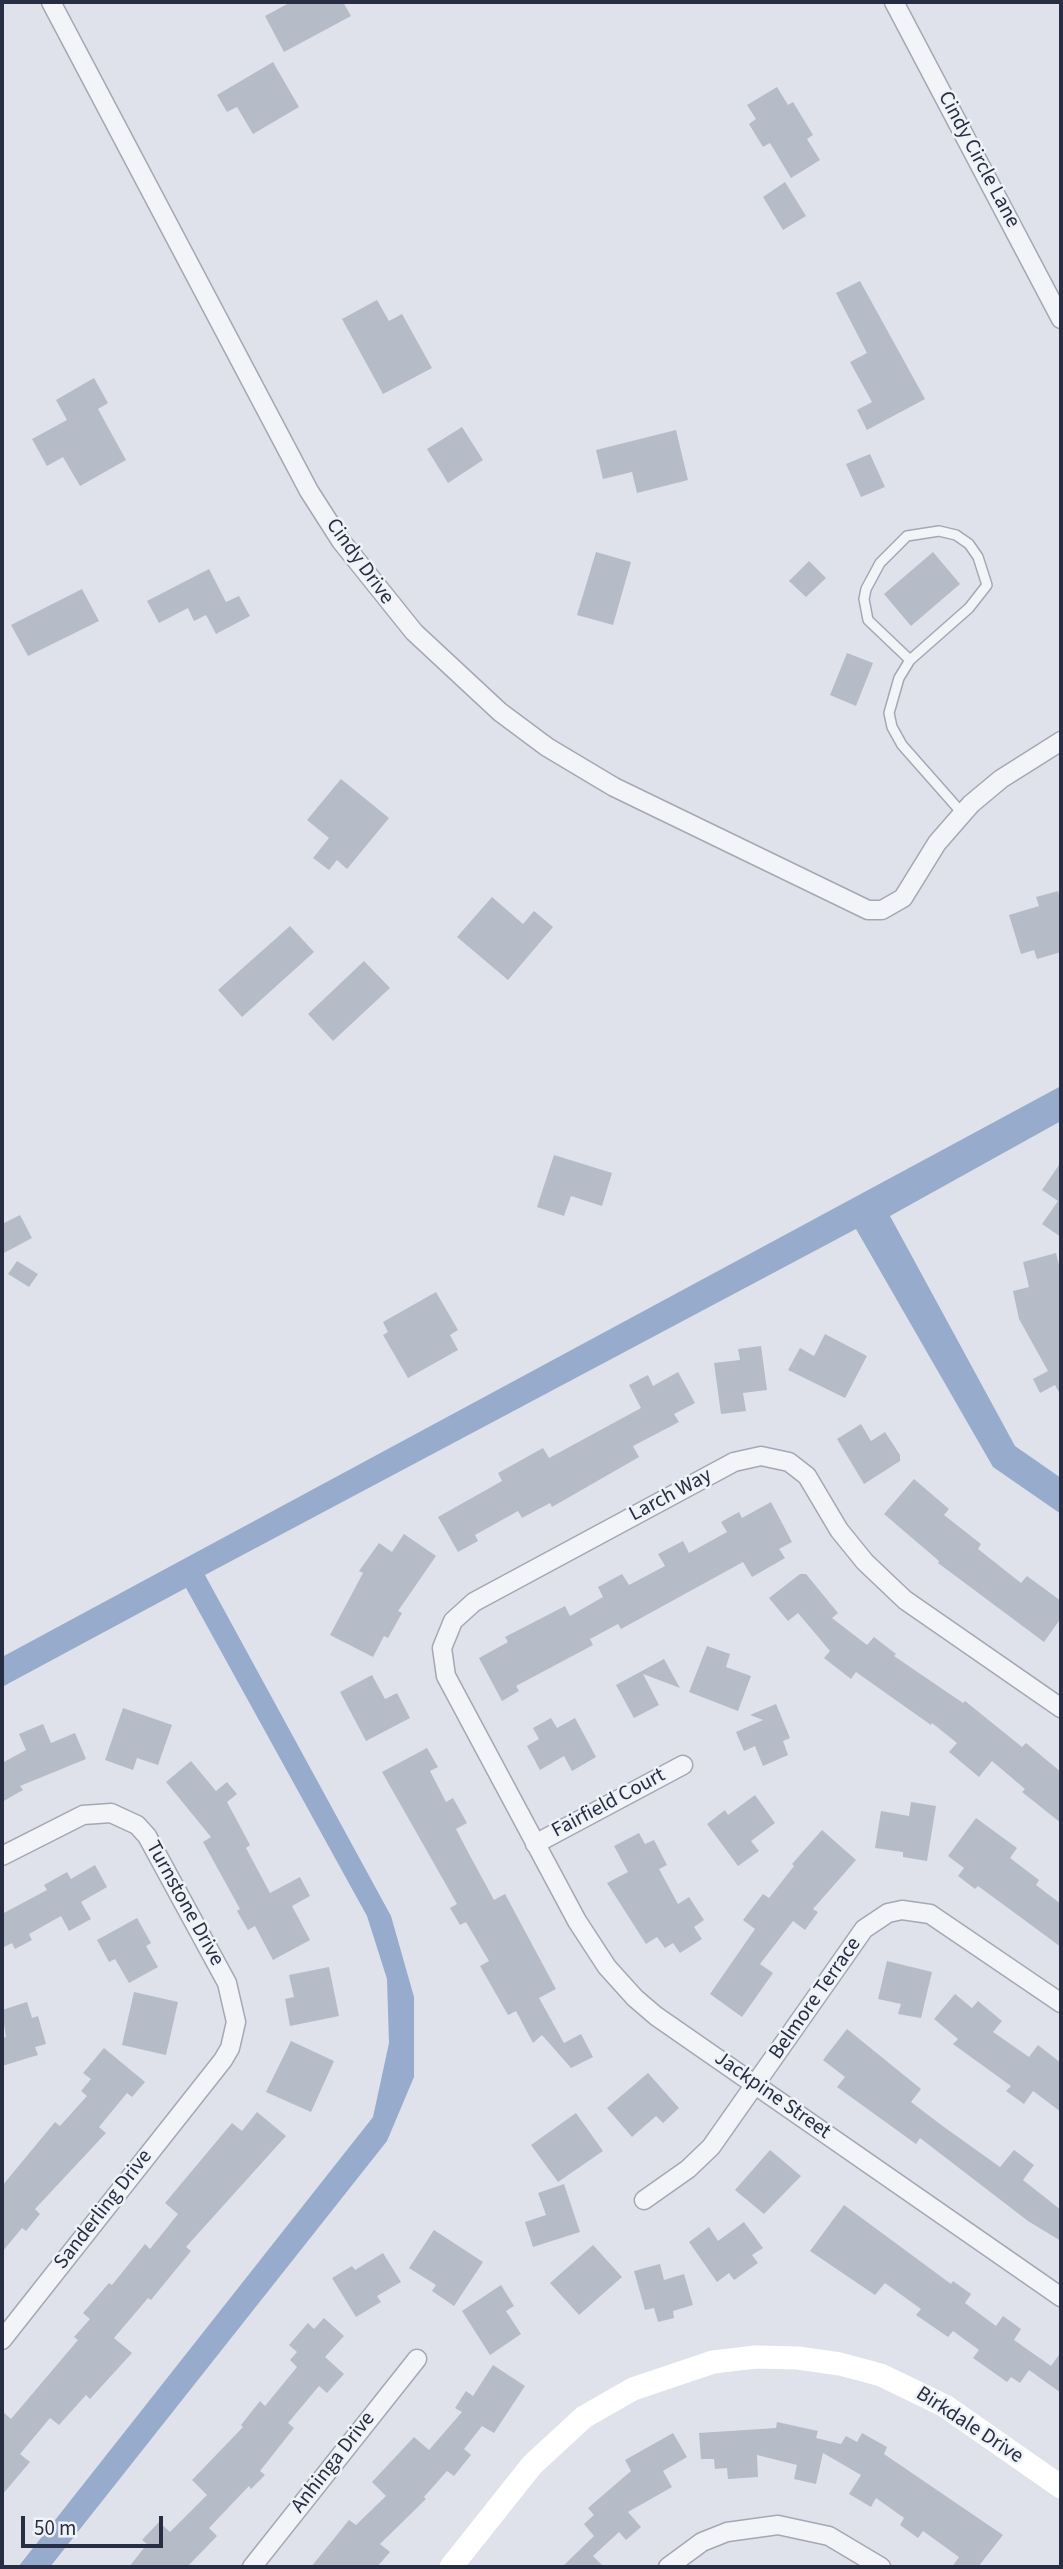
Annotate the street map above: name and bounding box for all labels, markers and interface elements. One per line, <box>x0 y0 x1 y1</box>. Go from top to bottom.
street label: Cindy Circle Lane <box>931 88 1025 232</box>
street label: Cindy Drive <box>319 514 399 610</box>
street label: Larch Way <box>626 1464 716 1528</box>
street label: Fairfield Court <box>548 1764 670 1844</box>
street label: Turnstone Drive <box>139 1837 229 1971</box>
street label: Belmore Terrace <box>765 1933 867 2065</box>
street label: Jackpine Street <box>709 2047 835 2145</box>
street label: Sanderling Drive <box>49 2145 159 2275</box>
street label: Birkdale Drive <box>911 2382 1027 2470</box>
street label: Anhinga Drive <box>287 2407 381 2519</box>
scale bar <box>24 2502 166 2546</box>
text: 50 m <box>34 2513 76 2543</box>

